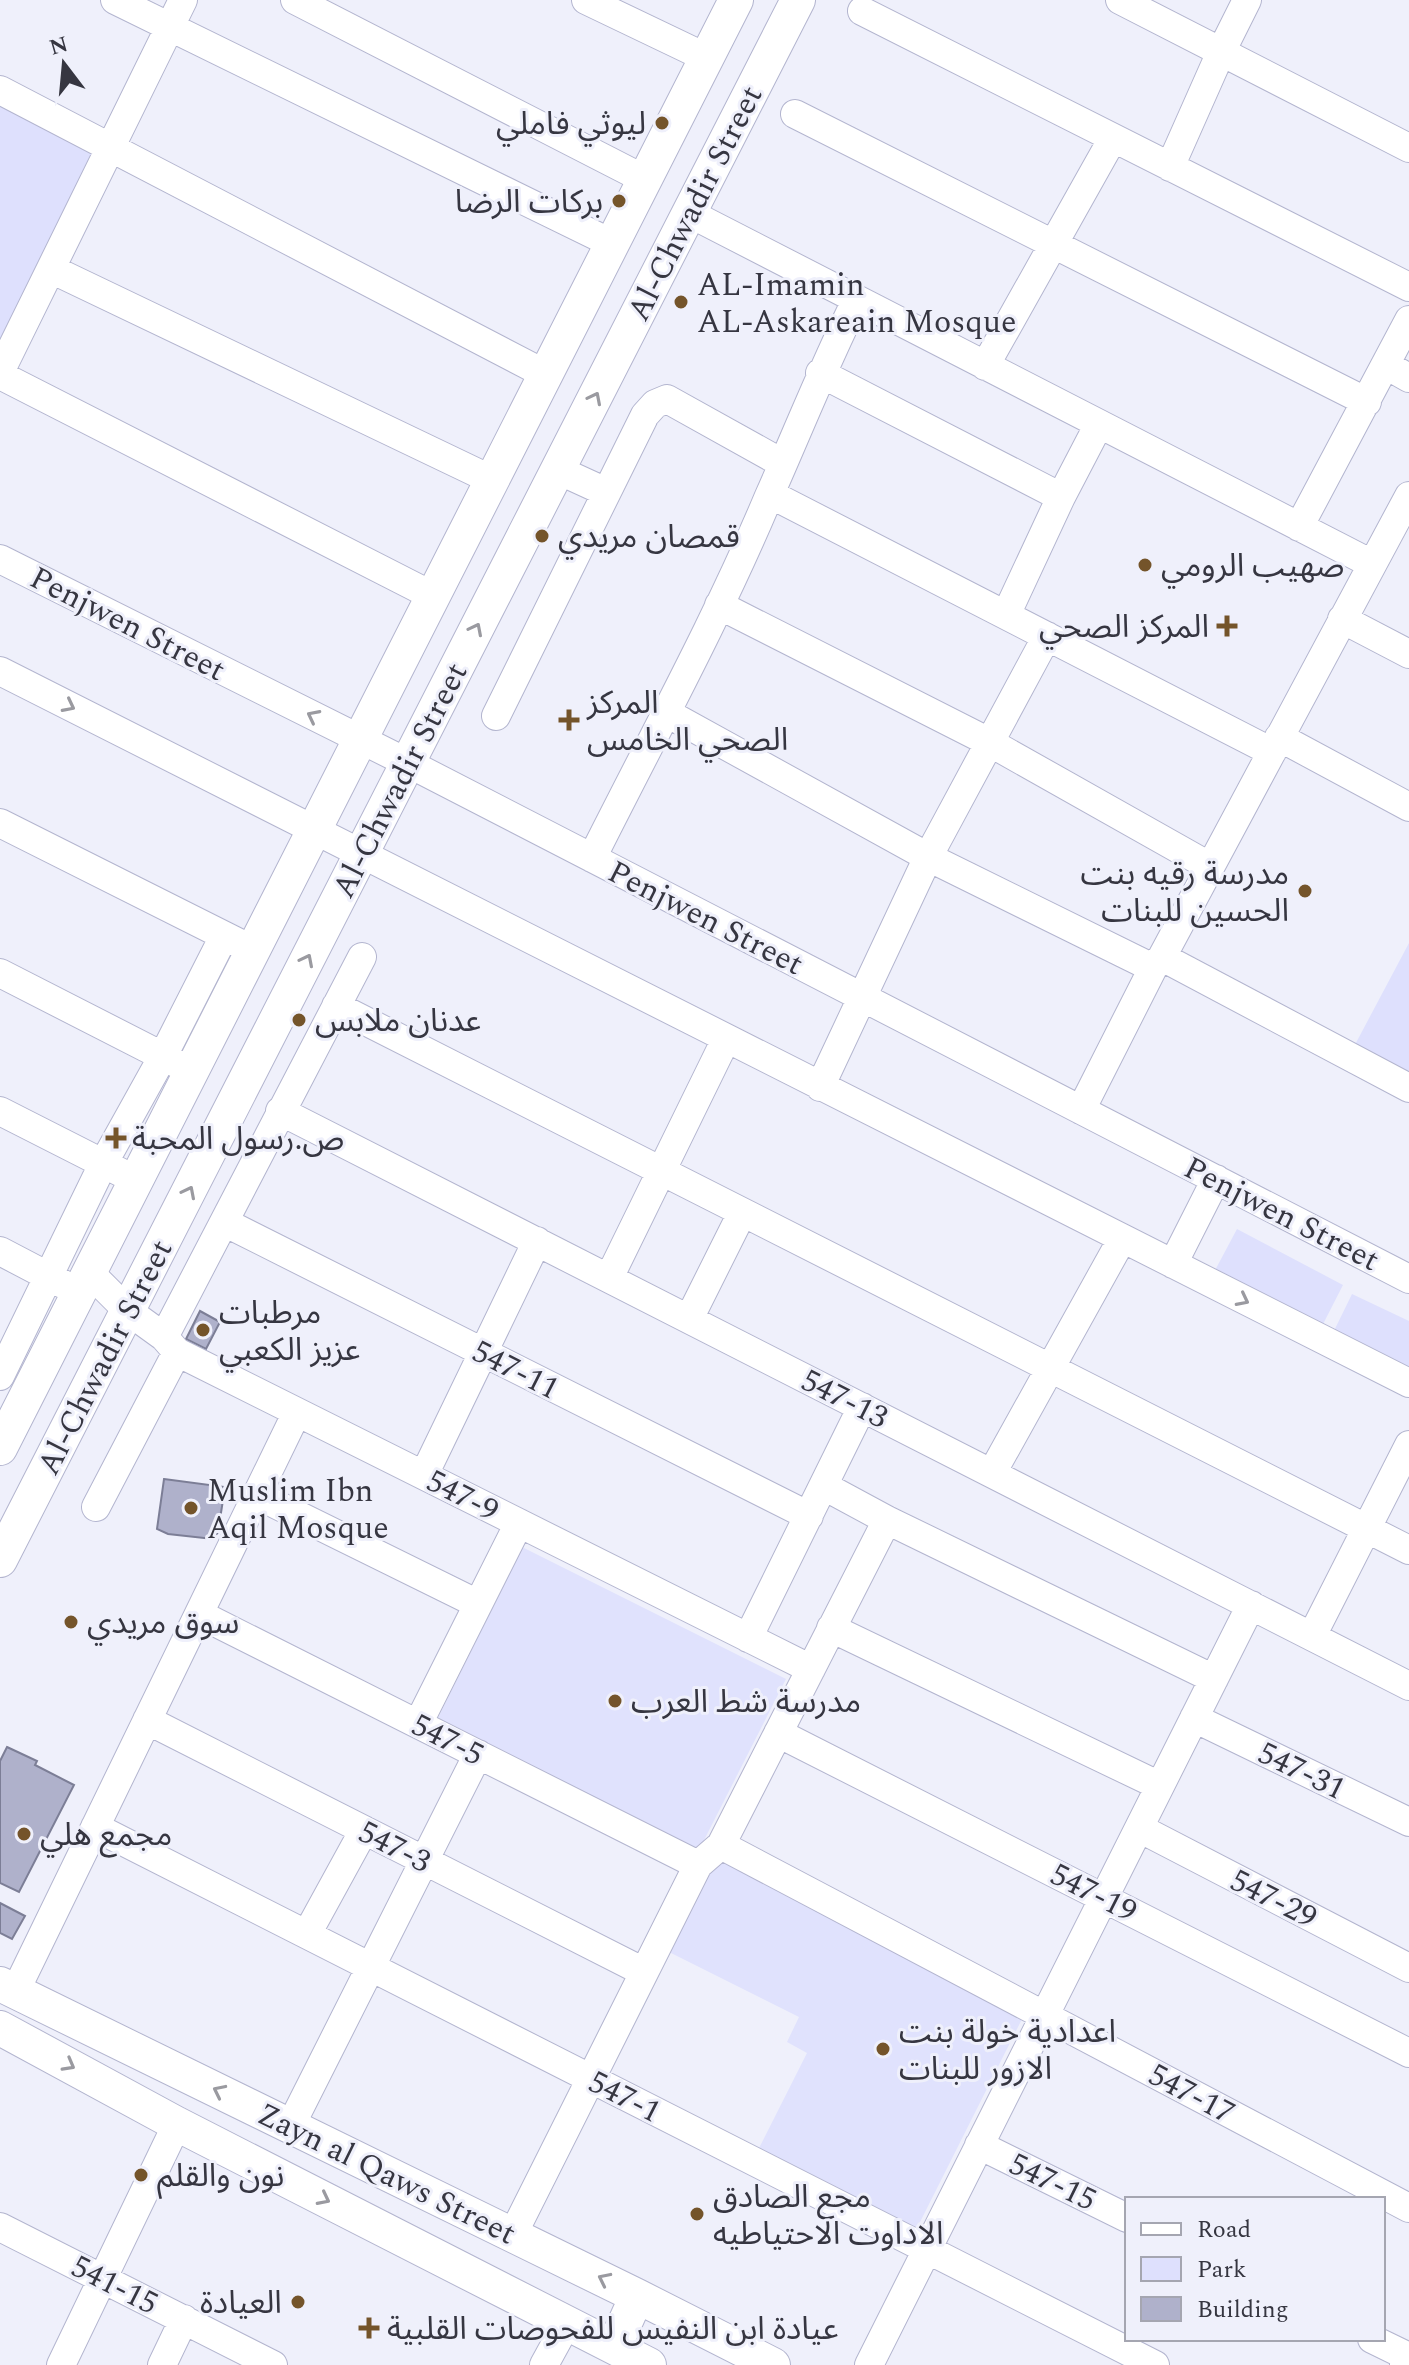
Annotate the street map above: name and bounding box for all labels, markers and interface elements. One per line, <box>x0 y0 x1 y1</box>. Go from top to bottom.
north arrow <box>24 24 104 104</box>
text: N <box>46 28 72 65</box>
street label: Al-Chwadir Street <box>615 77 776 330</box>
place label: ليوثي فاملي <box>496 100 646 149</box>
marker: ليوثي فاملي <box>653 114 671 132</box>
place label: بركات الرضا <box>455 178 603 227</box>
marker: بركات الرضا <box>610 192 628 210</box>
place label: AL-Imamin AL-Askareain Mosque <box>697 261 1017 347</box>
marker: AL-Imamin AL-Askareain Mosque <box>672 293 690 311</box>
one-way arrow <box>585 391 600 406</box>
place label: قمصان مريدي <box>558 513 740 562</box>
marker: قمصان مريدي <box>533 527 551 545</box>
place label: صهيب الرومي <box>1161 542 1344 591</box>
street label: Penjwen Street <box>21 554 234 695</box>
marker: صهيب الرومي <box>1136 556 1154 574</box>
place label: المركز الصحي <box>1039 603 1209 652</box>
marker: المركز الصحي <box>1216 615 1238 637</box>
one-way arrow <box>467 623 482 638</box>
street label: Al-Chwadir Street <box>320 654 481 907</box>
place label: المركز الصحي الخامس <box>586 679 788 765</box>
one-way arrow <box>61 697 76 712</box>
marker: المركز الصحي الخامس <box>558 709 580 731</box>
one-way arrow <box>307 710 322 725</box>
street label: Penjwen Street <box>599 848 812 989</box>
place label: مدرسة رقيه بنت الحسين للبنات <box>1081 850 1289 936</box>
marker: مدرسة رقيه بنت الحسين للبنات <box>1296 882 1314 900</box>
one-way arrow <box>297 954 313 969</box>
place label: عدنان ملابس <box>315 997 481 1046</box>
marker: عدنان ملابس <box>290 1011 308 1029</box>
place label: ص.رسول المحبة <box>132 1115 344 1164</box>
marker: ص.رسول المحبة <box>107 1129 125 1147</box>
street label: Penjwen Street <box>1175 1144 1388 1285</box>
one-way arrow <box>179 1185 194 1200</box>
street label: Al-Chwadir Street <box>25 1231 186 1484</box>
place label: مرطبات عزيز الكعبي <box>219 1289 360 1375</box>
one-way arrow <box>1234 1290 1249 1305</box>
marker: مرطبات عزيز الكعبي <box>194 1321 212 1339</box>
street label: 547-11 <box>463 1328 567 1413</box>
street label: 547-13 <box>792 1357 896 1442</box>
street label: 547-9 <box>417 1457 507 1535</box>
place label: Muslim Ibn Aqil Mosque <box>207 1467 389 1553</box>
marker: Muslim Ibn Aqil Mosque <box>182 1499 200 1517</box>
place label: سوق مريدي <box>87 1599 239 1648</box>
marker: سوق مريدي <box>62 1613 80 1631</box>
place label: مدرسة شط العرب <box>631 1678 861 1727</box>
marker: مدرسة شط العرب <box>606 1692 624 1710</box>
street label: 547-5 <box>402 1701 492 1779</box>
street label: 547-31 <box>1249 1729 1353 1814</box>
street label: 547-3 <box>349 1808 439 1886</box>
place label: مجمع هلي <box>40 1811 172 1860</box>
marker: مجمع هلي <box>15 1825 33 1843</box>
street label: 547-19 <box>1041 1851 1145 1936</box>
street label: 547-29 <box>1221 1857 1325 1942</box>
place label: اعدادية خولة بنت الازور للبنات <box>899 2008 1116 2094</box>
marker: اعدادية خولة بنت الازور للبنات <box>874 2040 892 2058</box>
street label: 547-17 <box>1139 2051 1243 2138</box>
one-way arrow <box>60 2055 74 2071</box>
street label: 547-1 <box>579 2058 669 2136</box>
one-way arrow <box>213 2085 227 2101</box>
street label: Zayn al Qaws Street <box>249 2090 524 2258</box>
street label: 547-15 <box>1000 2140 1104 2225</box>
place label: نون والقلم <box>157 2152 284 2201</box>
marker: نون والقلم <box>132 2166 150 2184</box>
place label: مجع الصادق الاداوت الاحتياطيه <box>713 2173 944 2259</box>
one-way arrow <box>315 2189 330 2204</box>
legend <box>1125 2197 1385 2341</box>
marker: مجع الصادق الاداوت الاحتياطيه <box>688 2205 706 2223</box>
text: Road <box>1197 2212 1251 2248</box>
street label: 541-15 <box>62 2243 166 2328</box>
text: Park <box>1197 2252 1247 2288</box>
one-way arrow <box>597 2273 612 2289</box>
place label: العيادة <box>200 2279 282 2328</box>
text: Building <box>1197 2292 1289 2328</box>
marker: العيادة <box>289 2293 307 2311</box>
place label: عيادة ابن النفيس للفحوصات القلبية <box>387 2305 839 2354</box>
marker: عيادة ابن النفيس للفحوصات القلبية <box>358 2317 380 2339</box>

